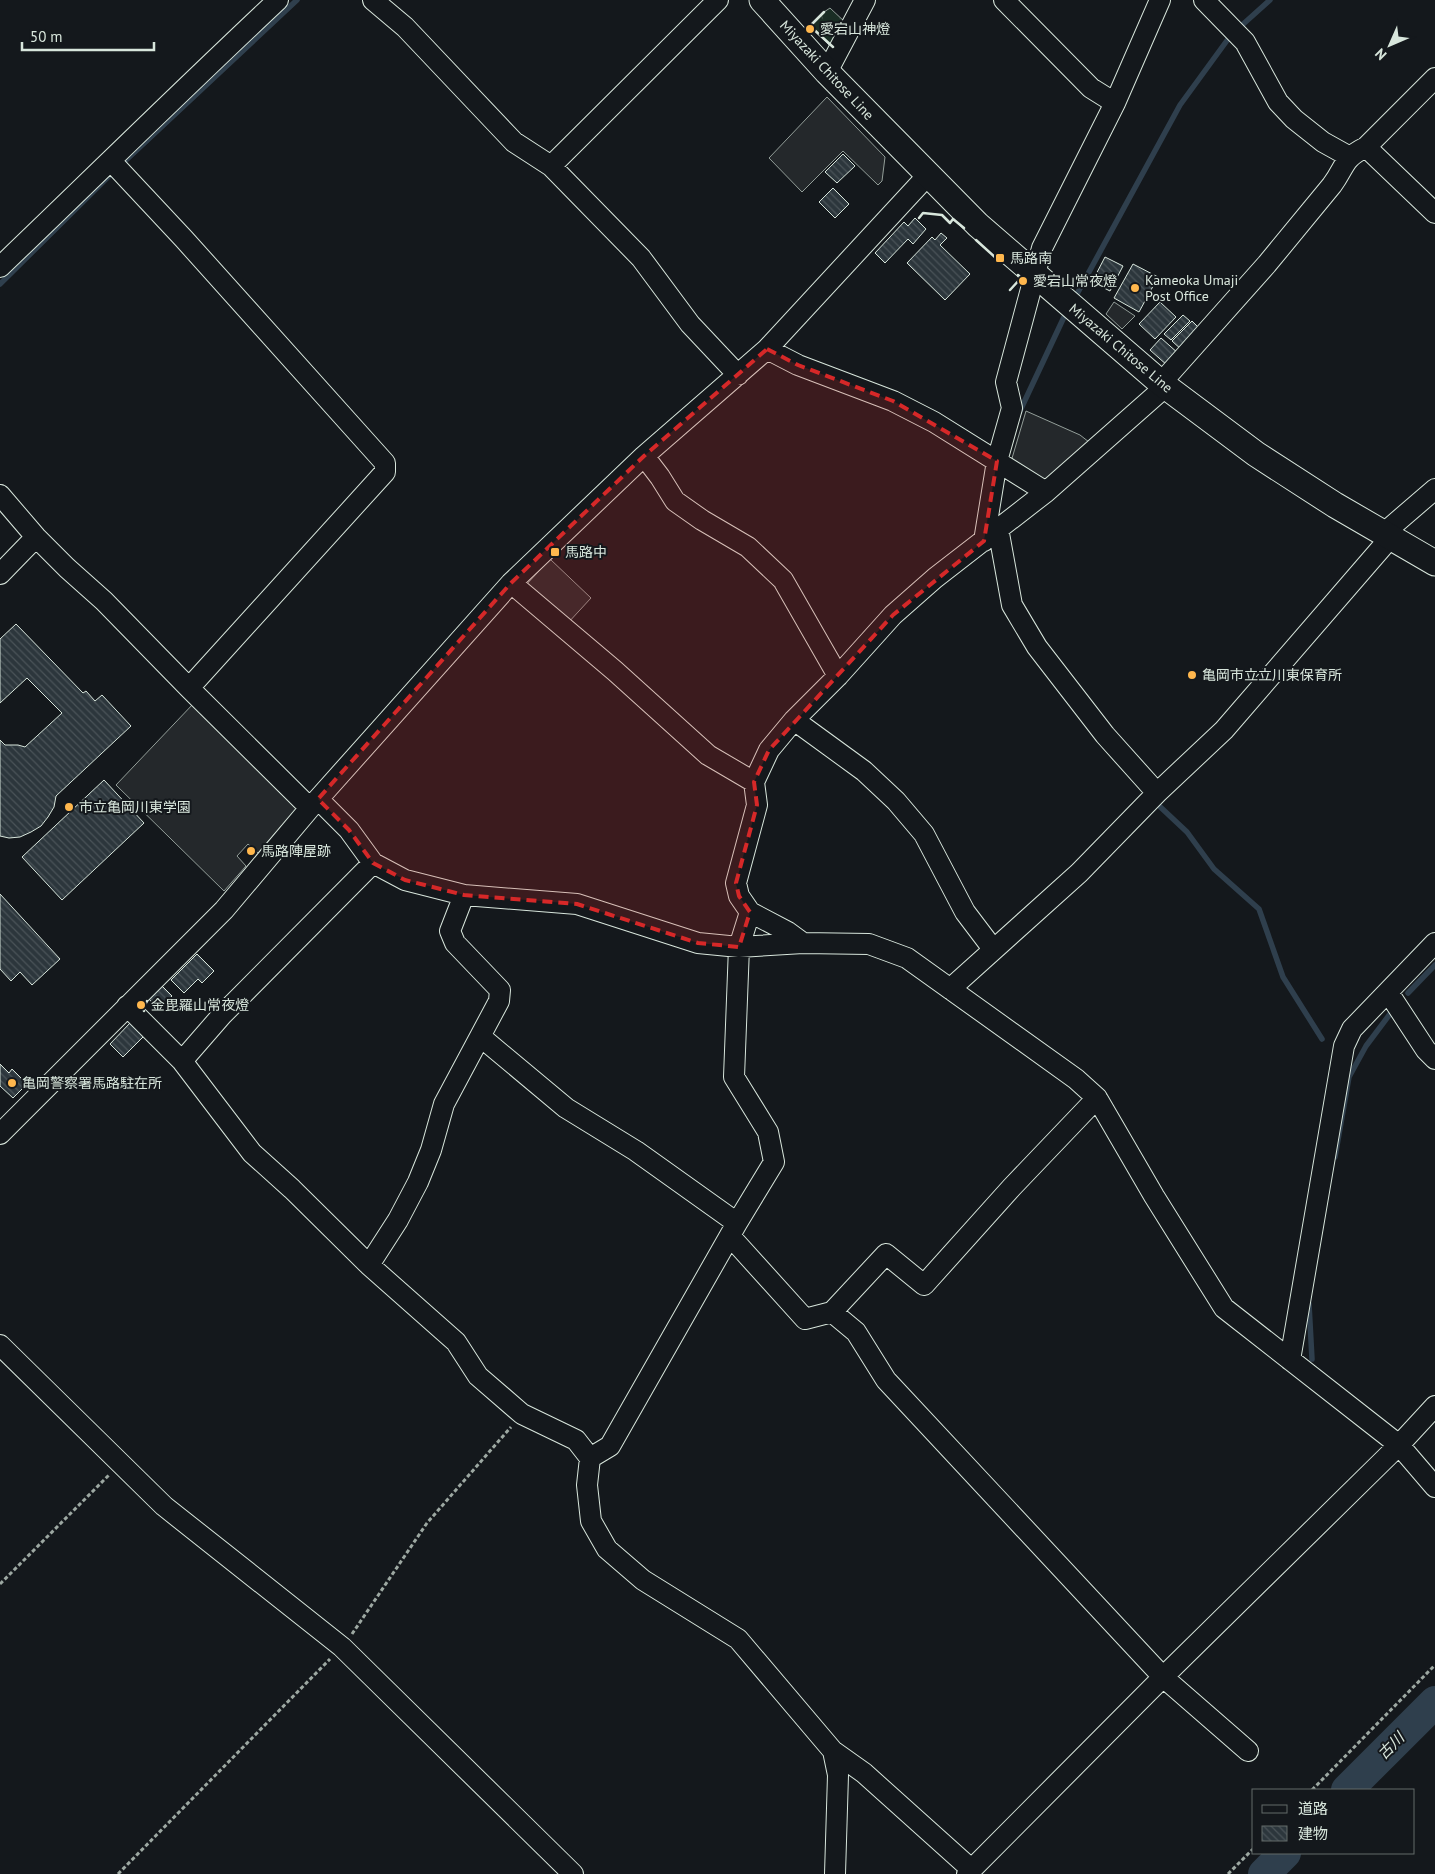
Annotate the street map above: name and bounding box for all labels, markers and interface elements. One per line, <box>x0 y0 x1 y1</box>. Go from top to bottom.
street label: Miyazaki Chitose Line <box>776 16 878 124</box>
scale bar <box>22 20 155 52</box>
place label: 愛宕山神燈 <box>820 20 890 38</box>
north arrow <box>1365 20 1415 70</box>
marker: 愛宕山神燈 <box>804 23 816 35</box>
text: 50 m <box>30 27 63 46</box>
text: N <box>1371 45 1390 64</box>
place label: 馬路南 <box>1010 249 1052 267</box>
marker: 馬路南 <box>994 252 1006 264</box>
place label: Kameoka Umaji Post Office <box>1145 271 1238 305</box>
place label: 愛宕山常夜燈 <box>1033 272 1117 290</box>
marker: 愛宕山常夜燈 <box>1017 275 1029 287</box>
marker: Kameoka Umaji Post Office <box>1129 282 1141 294</box>
street label: Miyazaki Chitose Line <box>1066 299 1176 397</box>
place label: 馬路中 <box>565 543 607 561</box>
marker: 馬路中 <box>549 546 561 558</box>
place label: 亀岡市立立川東保育所 <box>1202 666 1342 684</box>
marker: 亀岡市立立川東保育所 <box>1186 669 1198 681</box>
place label: 市立亀岡川東学園 <box>79 798 191 816</box>
marker: 市立亀岡川東学園 <box>63 801 75 813</box>
place label: 馬路陣屋跡 <box>261 842 331 860</box>
marker: 馬路陣屋跡 <box>245 845 257 857</box>
place label: 金毘羅山常夜燈 <box>151 996 249 1014</box>
marker: 金毘羅山常夜燈 <box>135 999 147 1011</box>
place label: 亀岡警察署馬路駐在所 <box>22 1074 162 1092</box>
marker: 亀岡警察署馬路駐在所 <box>6 1077 18 1089</box>
water label: 古川 <box>1373 1727 1409 1763</box>
legend <box>1252 1789 1415 1854</box>
text: 道路 <box>1298 1799 1328 1818</box>
text: 建物 <box>1298 1824 1328 1843</box>

